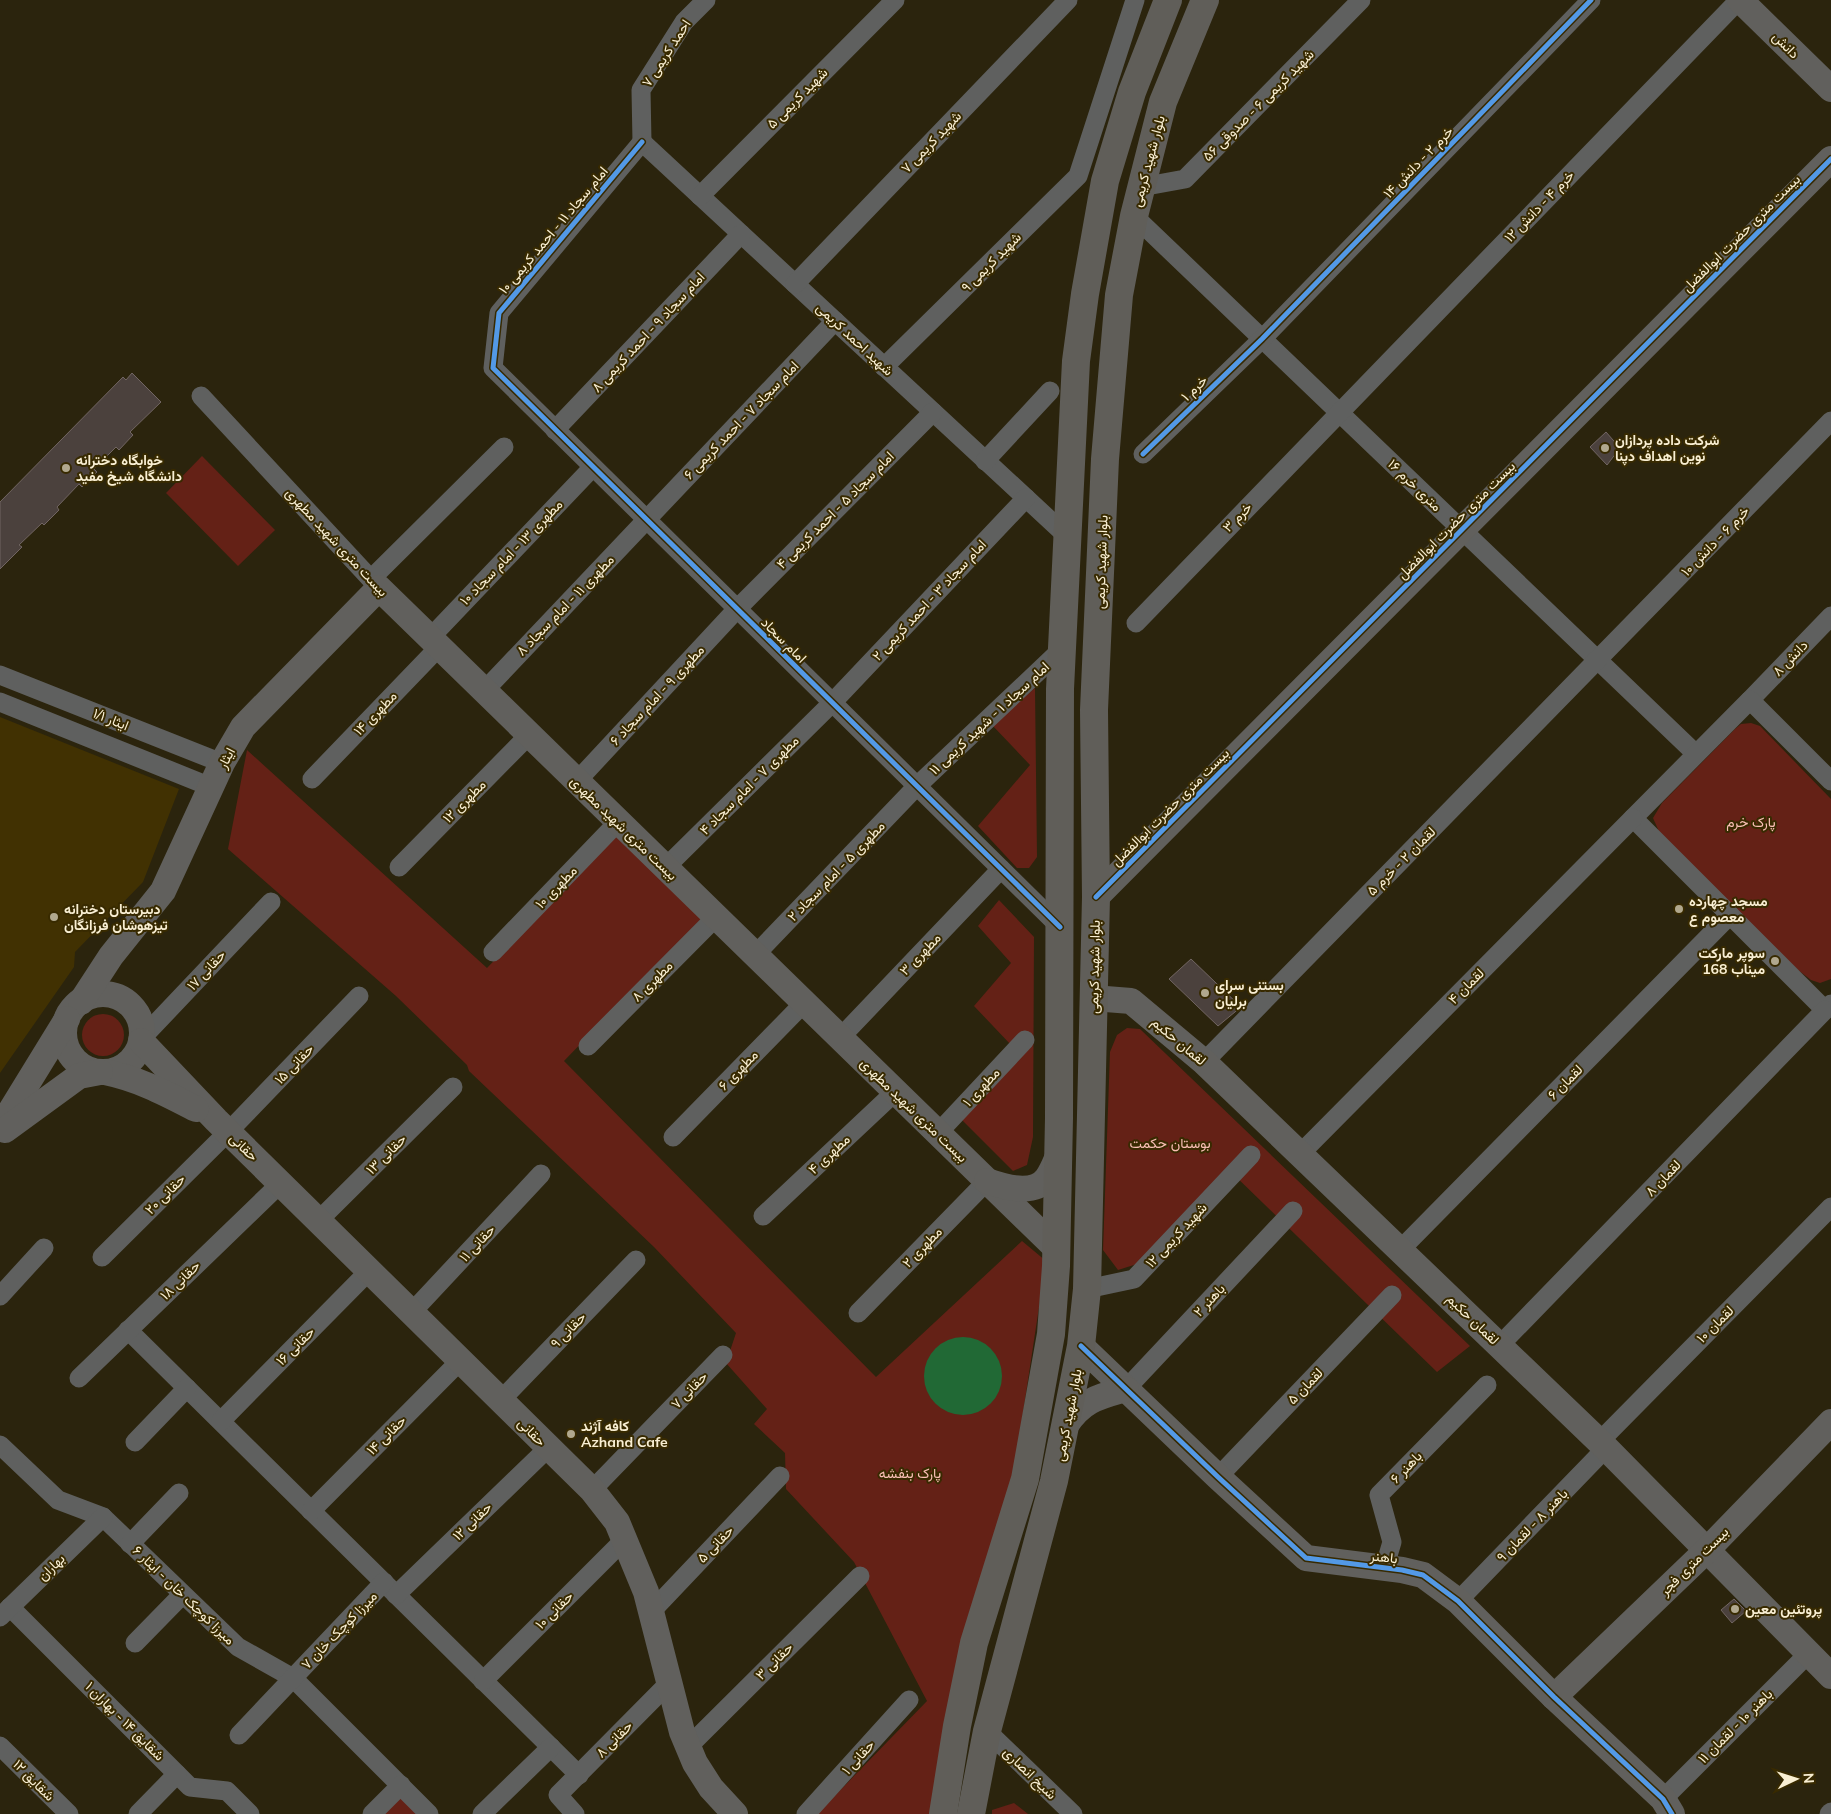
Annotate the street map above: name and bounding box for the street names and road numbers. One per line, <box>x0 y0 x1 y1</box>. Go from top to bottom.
street label: احمد کریمی ۷ <box>637 16 695 90</box>
street label: دانش <box>1769 28 1804 63</box>
street label: شهید کریمی ۶ - صدوقی ۵۶ <box>1198 45 1318 165</box>
street label: شهید کریمی ۵ <box>763 64 831 132</box>
street label: شهید کریمی ۷ <box>897 107 965 177</box>
street label: بلوار شهید کریمی <box>1127 113 1169 209</box>
street label: خرم ۲ - دانش ۱۴ <box>1379 122 1457 202</box>
street label: امام سجاد ۱۱ - احمد کریمی ۱۰ <box>494 163 612 297</box>
street label: خرم ۴ - دانش ۱۲ <box>1500 166 1578 246</box>
street label: بیست متری حضرت ابوالفضل <box>1678 170 1804 296</box>
street label: شهید کریمی ۹ <box>957 228 1025 296</box>
street label: امام سجاد ۹ - احمد کریمی ۸ <box>588 268 708 396</box>
street label: شهید احمد کریمی <box>813 299 897 379</box>
street label: امام سجاد ۷ - احمد کریمی ۶ <box>680 357 802 483</box>
street label: خرم ۱ <box>1177 371 1211 405</box>
street label: امام سجاد ۵ - احمد کریمی ۴ <box>772 447 898 573</box>
street label: ۱۶ متری خرم <box>1384 455 1446 515</box>
street label: بیست متری حضرت ابوالفضل <box>1393 457 1519 583</box>
street label: بیست متری شهید مطهری <box>282 484 392 600</box>
street label: مطهری ۱۳ - امام سجاد ۱۰ <box>456 495 566 609</box>
street label: خرم ۳ <box>1218 498 1256 536</box>
street label: خرم ۶ - دانش ۱۰ <box>1677 502 1753 580</box>
street label: بلوار شهید کریمی <box>1090 515 1112 609</box>
street label: امام سجاد ۳ - احمد کریمی ۲ <box>868 536 990 664</box>
street label: مطهری ۱۱ - امام سجاد ۸ <box>512 551 618 659</box>
street label: امام سجاد <box>757 613 811 667</box>
street label: دانش ۸ <box>1769 636 1812 680</box>
street label: مطهری ۹ - امام سجاد ۶ <box>606 641 708 749</box>
street label: امام سجاد ۱ - شهید کریمی ۱۱ <box>925 658 1053 778</box>
street label: مطهری ۱۴ <box>349 687 401 739</box>
street label: ایثار ۱/۱ <box>90 704 132 734</box>
street label: مطهری ۷ - امام سجاد ۴ <box>695 731 803 839</box>
street label: ایثار <box>213 744 239 773</box>
street label: بیست متری حضرت ابوالفضل <box>1107 744 1233 870</box>
street label: بیست متری شهید مطهری <box>567 772 681 884</box>
street label: مطهری ۱۲ <box>438 775 490 827</box>
street label: مطهری ۵ - امام سجاد ۲ <box>783 817 889 925</box>
street label: لقمان ۲ - خرم ۵ <box>1363 823 1439 899</box>
street label: مطهری ۱۰ <box>531 862 581 912</box>
street label: بلوار شهید کریمی <box>1084 920 1104 1014</box>
street label: مطهری ۳ <box>895 929 945 979</box>
street label: حقانی ۱۷ <box>183 946 229 994</box>
street label: مطهری ۸ <box>628 957 676 1005</box>
street label: لقمان ۴ <box>1444 964 1488 1008</box>
street label: لقمان حکیم <box>1148 1013 1210 1069</box>
street label: حقانی ۱۵ <box>270 1040 318 1088</box>
street label: مطهری ۶ <box>714 1046 762 1094</box>
street label: بیست متری شهید مطهری <box>857 1054 971 1166</box>
street label: لقمان ۶ <box>1544 1061 1586 1103</box>
street label: مطهری ۱ <box>958 1064 1004 1110</box>
street label: حقانی <box>226 1129 262 1165</box>
street label: حقانی ۱۳ <box>362 1130 410 1178</box>
street label: مطهری ۴ <box>804 1130 854 1178</box>
street label: لقمان ۸ <box>1641 1156 1685 1200</box>
street label: حقانی ۲۰ <box>141 1170 189 1218</box>
street label: شهید کریمی ۱۲ <box>1141 1199 1211 1271</box>
street label: حقانی ۱۱ <box>455 1220 499 1266</box>
street label: مطهری ۲ <box>898 1223 946 1271</box>
street label: حقانی ۱۸ <box>156 1256 204 1304</box>
street label: باهنر ۲ <box>1189 1280 1229 1320</box>
street label: لقمان حکیم <box>1443 1289 1503 1349</box>
street label: لقمان ۱۰ <box>1692 1301 1738 1347</box>
street label: حقانی ۹ <box>546 1308 590 1352</box>
street label: حقانی ۱۶ <box>272 1323 318 1369</box>
street label: لقمان ۵ <box>1283 1364 1327 1408</box>
street label: بلوار شهید کریمی <box>1050 1367 1086 1463</box>
street label: حقانی ۷ <box>667 1368 711 1412</box>
street label: حقانی ۱۴ <box>362 1411 410 1459</box>
street label: حقانی <box>514 1414 550 1450</box>
street label: باهنر ۶ <box>1386 1447 1426 1487</box>
street label: باهنر ۸ - لقمان ۹ <box>1492 1484 1572 1566</box>
street label: حقانی ۱۲ <box>448 1498 496 1544</box>
street label: حقانی ۵ <box>693 1522 737 1566</box>
street label: بیست متری فجر <box>1655 1523 1732 1600</box>
street label: میرزا کوچک خان - ایثار ۶ <box>128 1542 239 1649</box>
street label: باهنر <box>1368 1546 1399 1567</box>
street label: بهاران <box>33 1550 69 1584</box>
street label: میرزا کوچک خان ۷ <box>297 1587 382 1674</box>
street label: حقانی ۱۰ <box>531 1587 577 1633</box>
street label: حقانی ۳ <box>751 1638 797 1684</box>
street label: شقایق ۱۴ - بهاران ۱ <box>82 1678 168 1764</box>
street label: باهنر ۱۰ - لقمان ۱۱ <box>1694 1685 1776 1767</box>
street label: حقانی ۸ <box>592 1717 636 1761</box>
street label: حقانی ۱ <box>838 1736 878 1778</box>
street label: شیخ انصاری <box>998 1743 1061 1804</box>
street label: شقایق ۱۲ <box>9 1755 59 1805</box>

